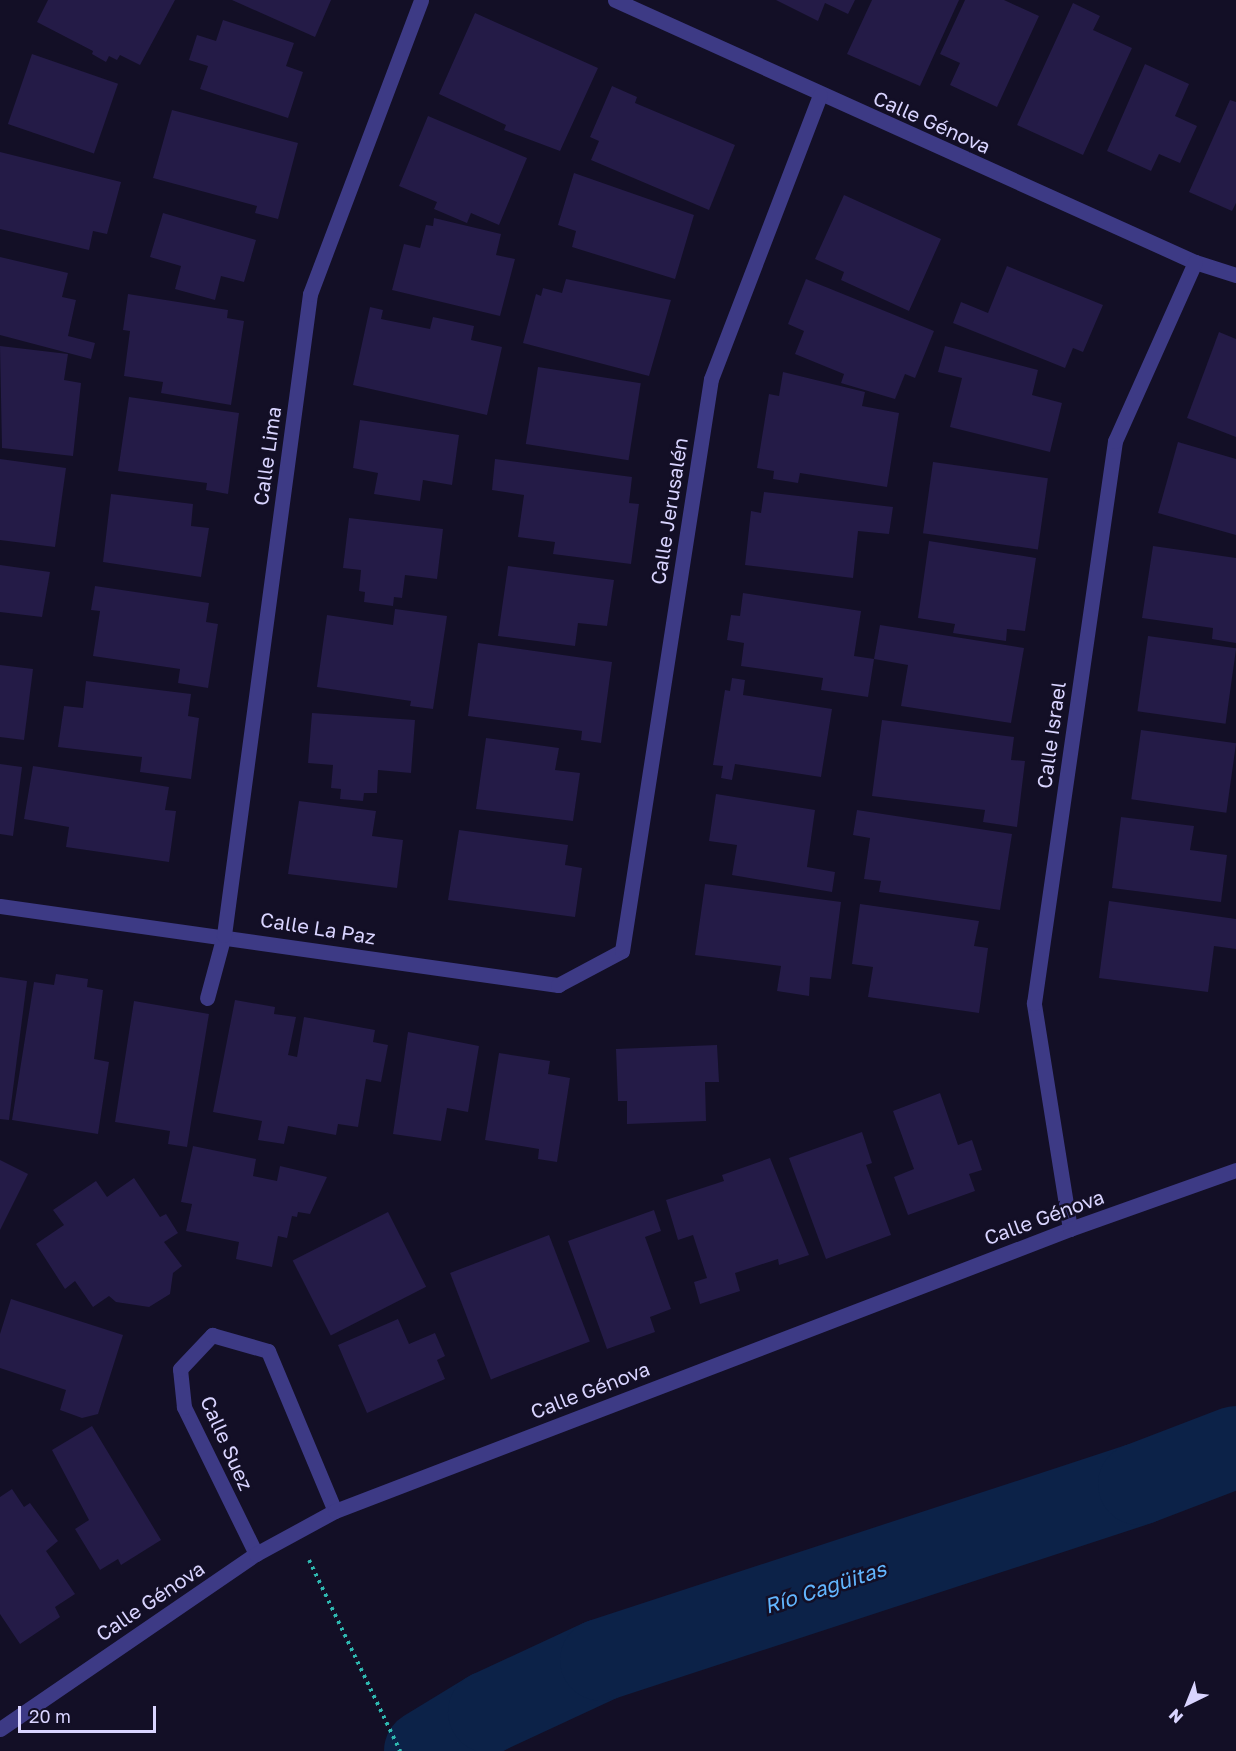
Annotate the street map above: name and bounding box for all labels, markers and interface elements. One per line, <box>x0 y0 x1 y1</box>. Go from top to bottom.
street label: Calle Génova <box>870 85 994 159</box>
street label: Calle Lima <box>248 405 286 507</box>
street label: Calle Jerusalén <box>646 436 692 586</box>
street label: Calle Israel <box>1032 680 1070 790</box>
street label: Calle La Paz <box>259 907 377 949</box>
street label: Calle Génova <box>981 1184 1107 1250</box>
street label: Calle Génova <box>527 1356 653 1424</box>
street label: Calle Suez <box>196 1392 258 1494</box>
water label: Río Cagüitas <box>761 1555 889 1619</box>
street label: Calle Génova <box>91 1556 209 1646</box>
north arrow <box>1158 1673 1218 1733</box>
scale bar <box>21 1694 159 1732</box>
text: 20 m <box>29 1705 71 1727</box>
text: N <box>1164 1705 1187 1728</box>

